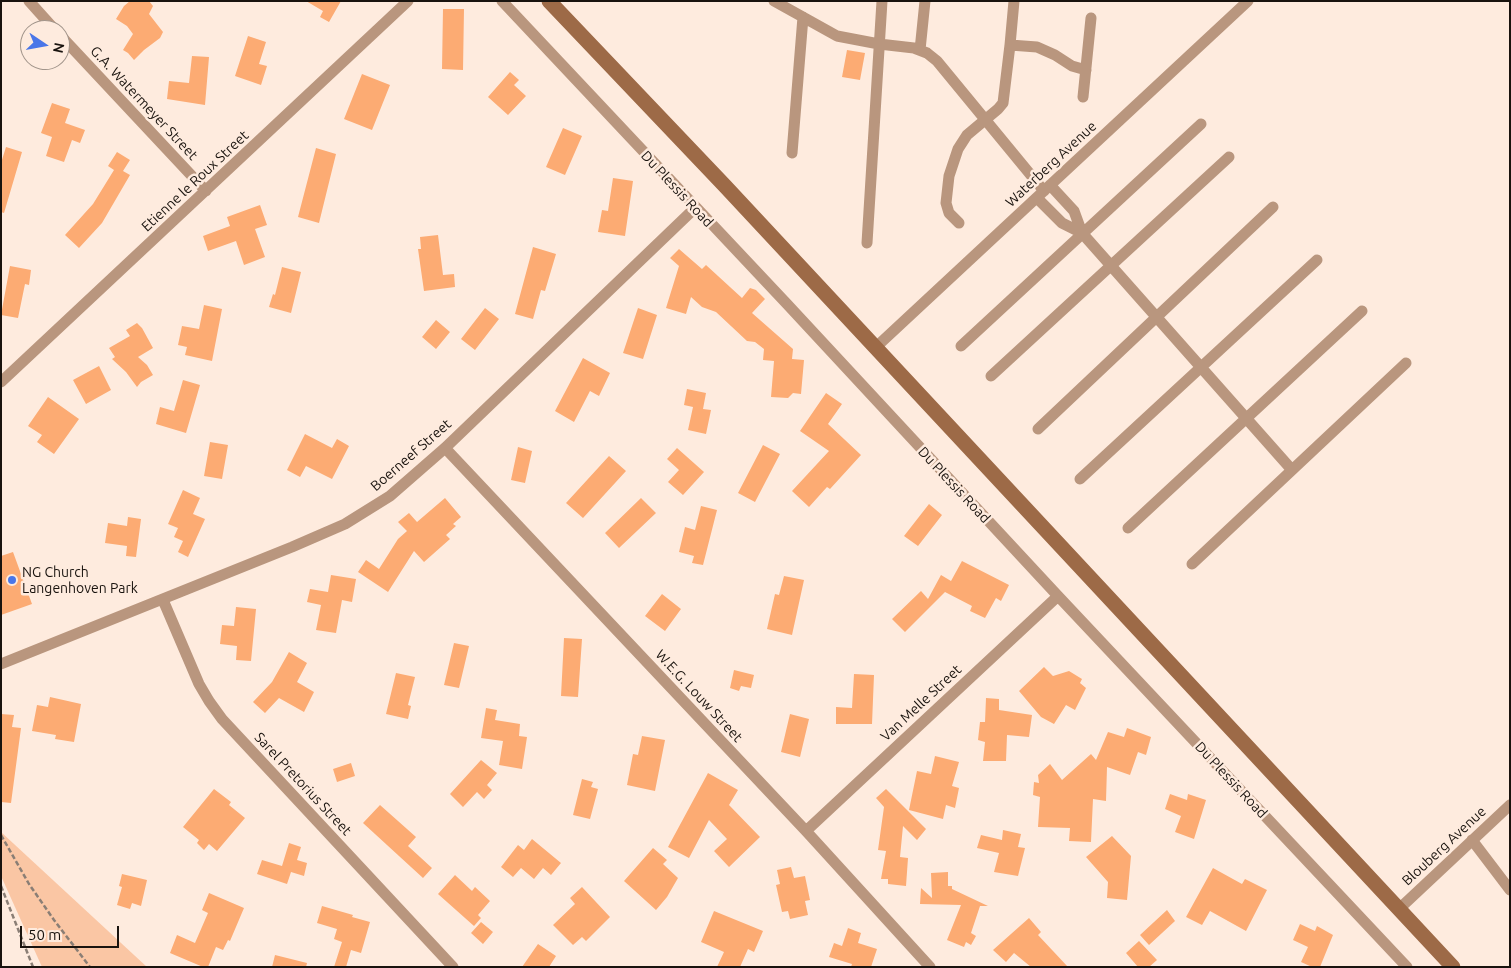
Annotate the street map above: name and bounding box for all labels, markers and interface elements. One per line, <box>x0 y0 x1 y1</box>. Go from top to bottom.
north arrow <box>20 20 70 70</box>
text: N <box>50 41 68 55</box>
street label: G.A. Watermeyer Street <box>87 43 201 163</box>
street label: Waterberg Avenue <box>1002 118 1100 210</box>
street label: Etienne le Roux Street <box>138 127 252 235</box>
street label: Du Plessis Road <box>637 147 717 231</box>
street label: Boerneef Street <box>367 415 455 495</box>
street label: Du Plessis Road <box>914 443 994 527</box>
place label: NG Church Langenhoven Park <box>22 564 138 596</box>
marker: NG Church Langenhoven Park <box>6 574 18 586</box>
street label: W.E.G. Louw Street <box>652 646 746 746</box>
street label: Van Melle Street <box>877 661 965 745</box>
street label: Sarel Pretorius Street <box>251 729 355 839</box>
street label: Du Plessis Road <box>1191 738 1271 822</box>
street label: Blouberg Avenue <box>1399 803 1489 889</box>
scale bar <box>22 916 121 948</box>
text: 50 m <box>28 926 61 943</box>

